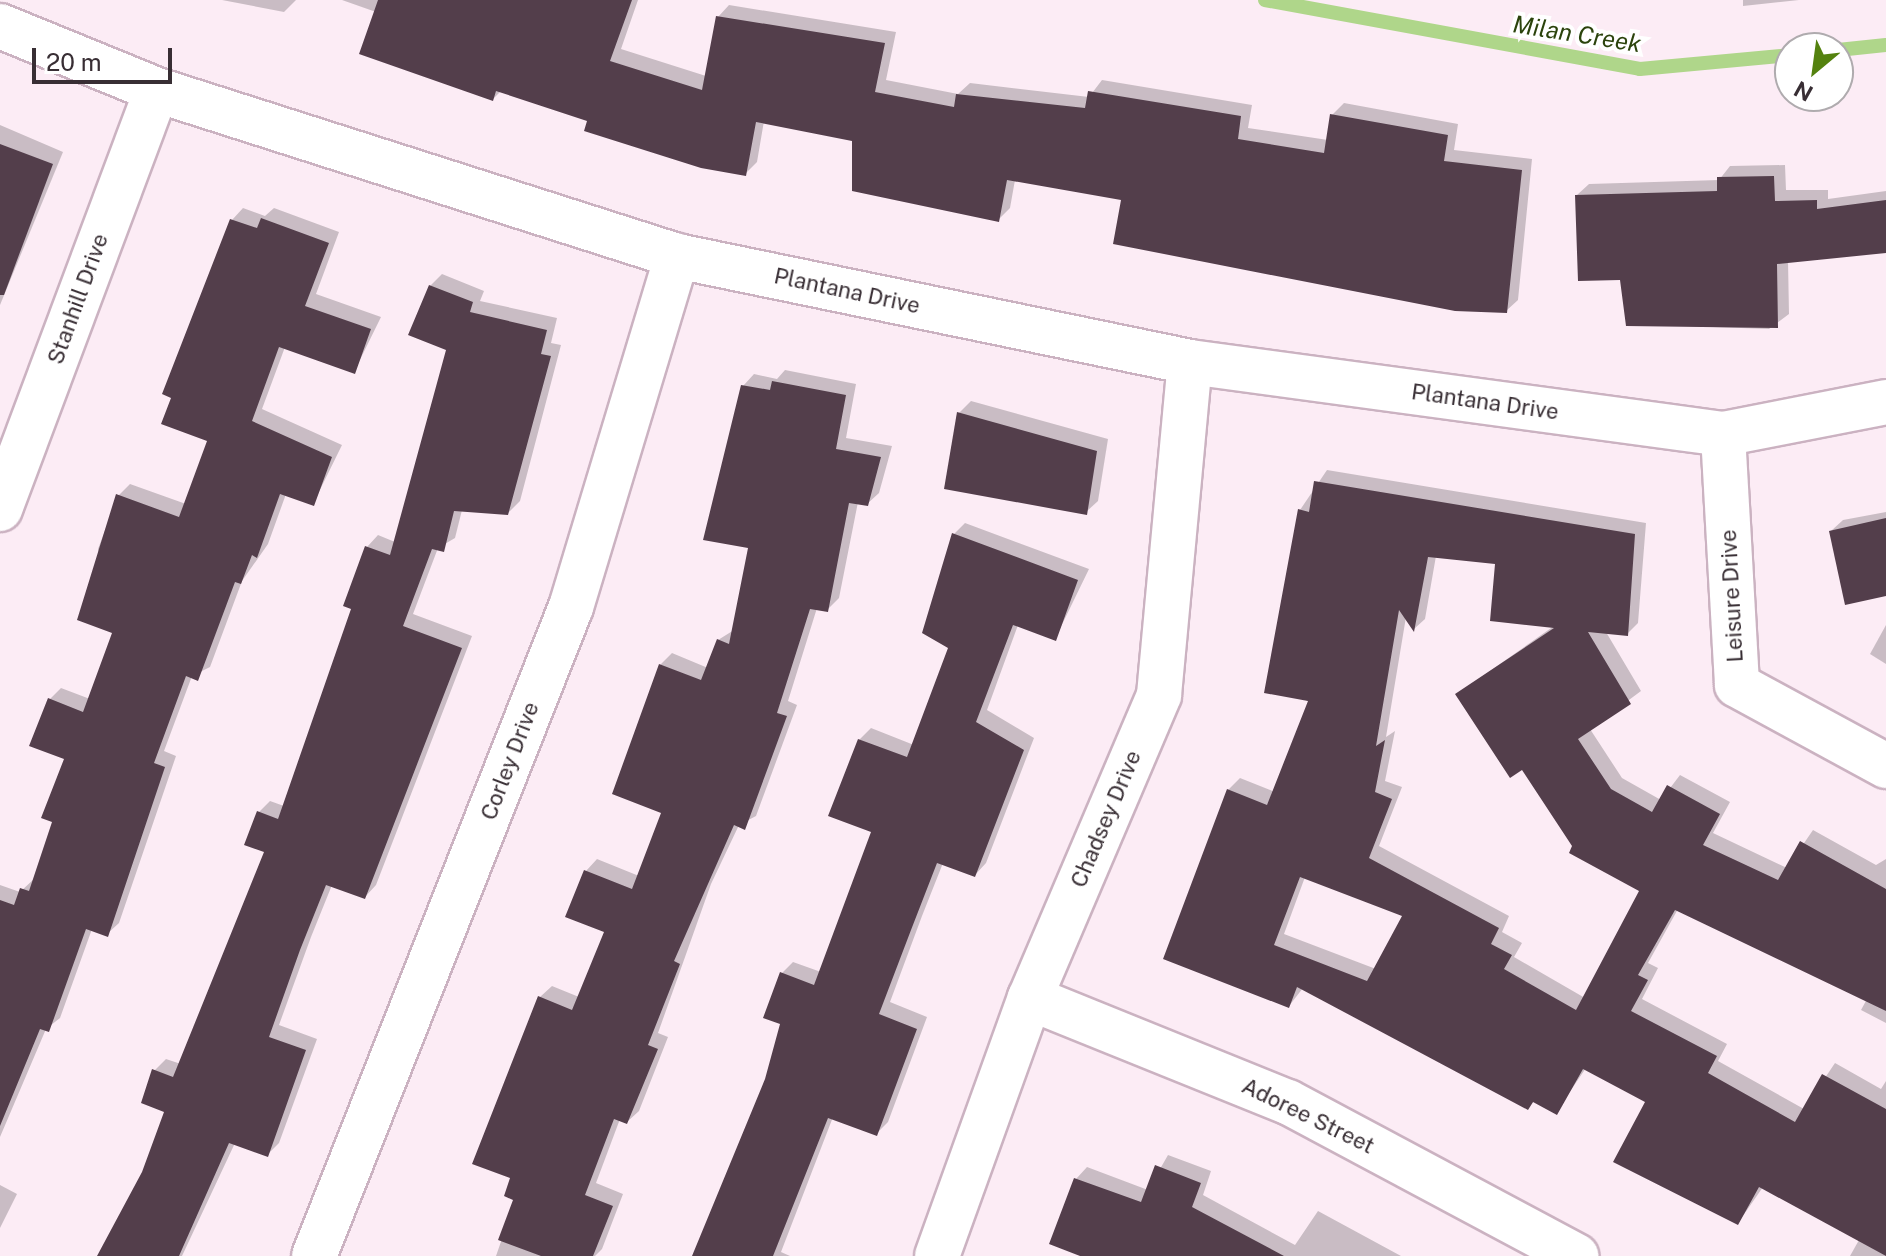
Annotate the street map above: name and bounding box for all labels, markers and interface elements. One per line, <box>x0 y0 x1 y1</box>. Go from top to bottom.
water label: Milan Creek <box>1511 10 1643 58</box>
scale bar <box>36 32 176 82</box>
north arrow <box>1774 32 1854 112</box>
text: 20 m <box>46 48 102 76</box>
text: N <box>1790 76 1817 107</box>
street label: Stanhill Drive <box>42 230 114 368</box>
street label: Plantana Drive <box>772 263 922 319</box>
street label: Plantana Drive <box>1410 379 1560 425</box>
street label: Leisure Drive <box>1715 529 1749 663</box>
street label: Corley Drive <box>475 698 545 824</box>
street label: Chadsey Drive <box>1065 747 1147 891</box>
street label: Adoree Street <box>1238 1073 1378 1159</box>

